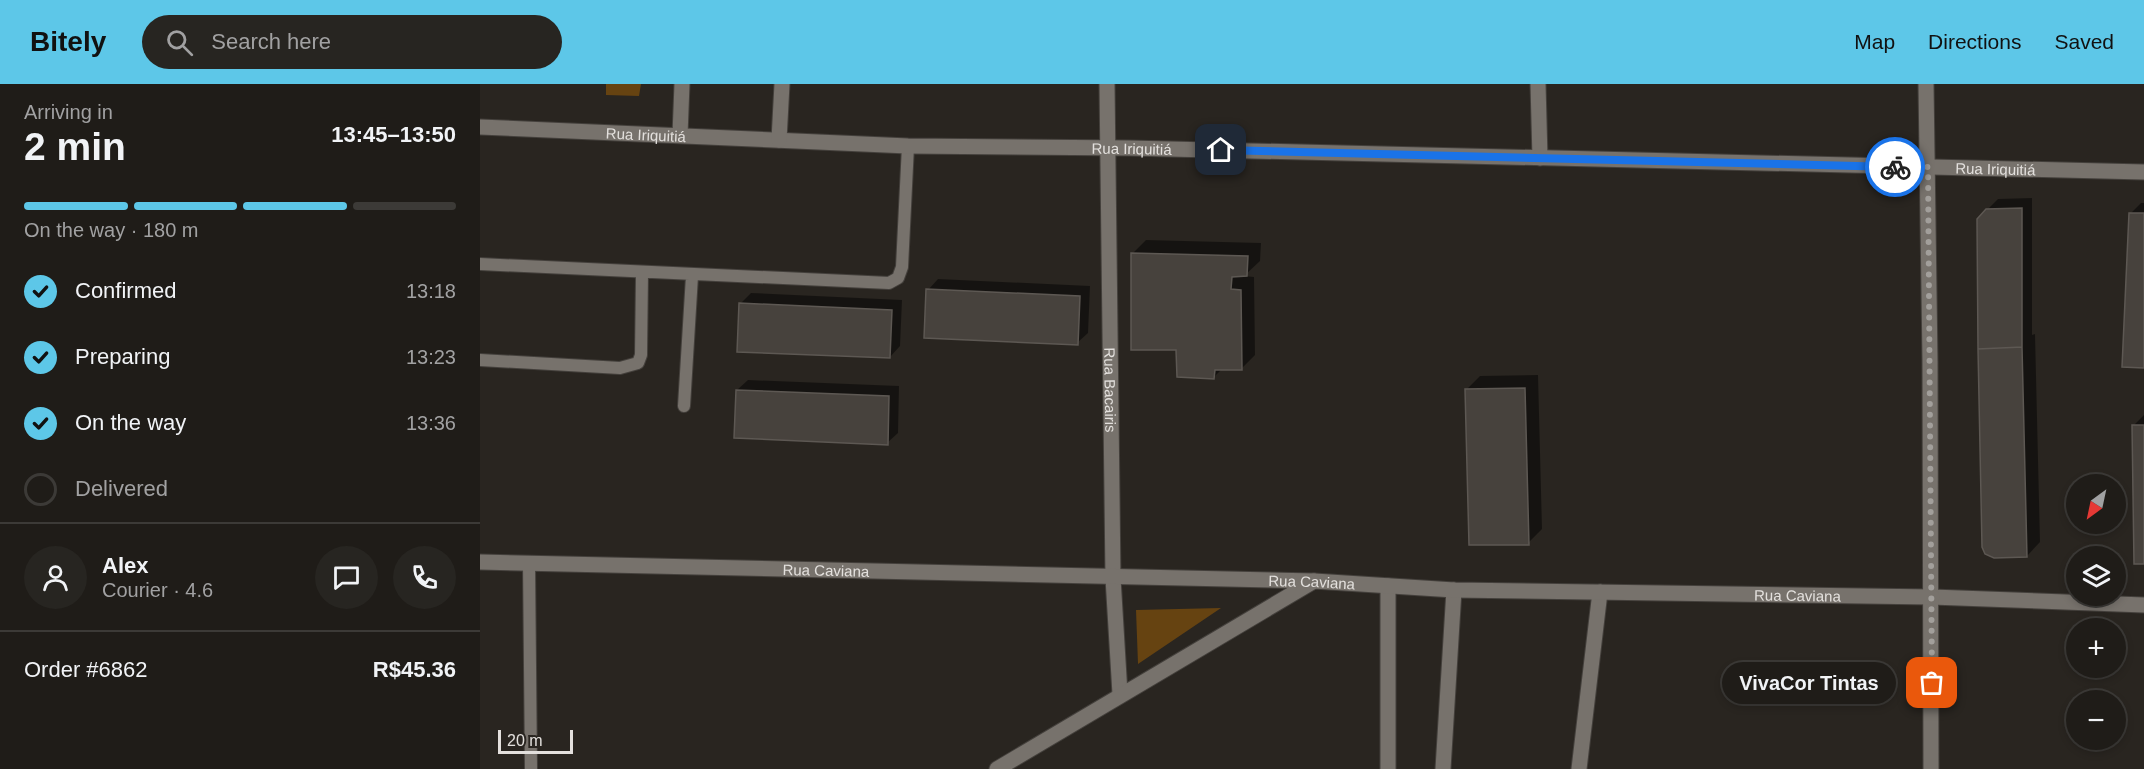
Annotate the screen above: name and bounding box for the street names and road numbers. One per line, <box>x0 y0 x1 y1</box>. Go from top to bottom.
street label: Rua Iriquitiá <box>605 124 687 145</box>
street label: Rua Iriquitiá <box>1091 139 1172 158</box>
street label: Rua Iriquitiá <box>1955 159 2036 178</box>
street label: Rua Bacairis <box>1102 347 1120 433</box>
street label: Rua Caviana <box>782 560 870 579</box>
street label: Rua Caviana <box>1268 571 1356 592</box>
street label: Rua Caviana <box>1754 586 1842 604</box>

